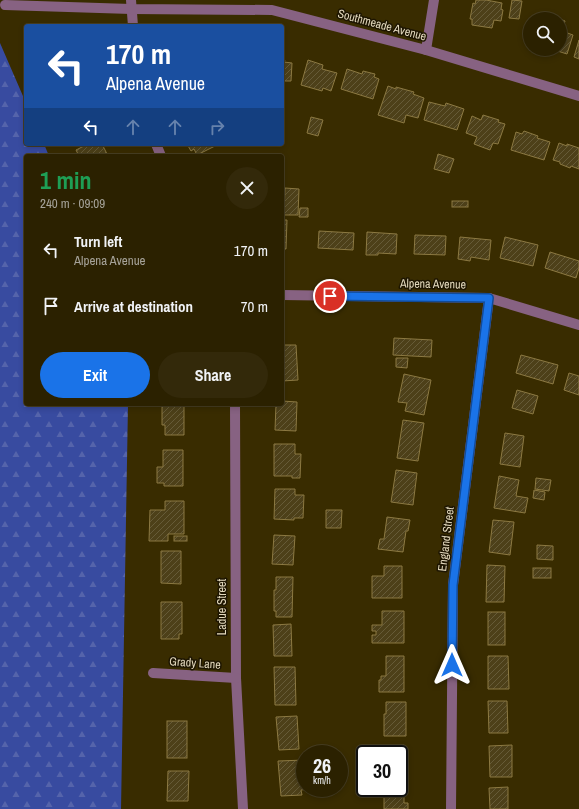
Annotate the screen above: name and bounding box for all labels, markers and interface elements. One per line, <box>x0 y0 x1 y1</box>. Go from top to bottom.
street label: Southmeade Avenue <box>336 5 428 45</box>
map controls <box>523 12 567 56</box>
button: search <box>523 12 567 56</box>
text: 170 m <box>106 35 171 73</box>
icon: left <box>40 40 92 92</box>
text: Alpena Avenue <box>106 71 205 96</box>
icon: left <box>80 116 102 138</box>
icon: ahead <box>122 116 144 138</box>
icon: ahead <box>164 116 186 138</box>
icon: right <box>206 116 228 138</box>
text: 1 min <box>40 164 91 196</box>
button: close <box>226 167 268 209</box>
text: 240 m · 09:09 <box>40 195 105 212</box>
text: Turn left <box>74 231 122 252</box>
icon: left <box>40 239 62 261</box>
text: 170 m <box>234 240 268 261</box>
text: Alpena Avenue <box>74 252 146 269</box>
street label: Alpena Avenue <box>399 275 466 293</box>
pin <box>313 279 347 313</box>
icon: arrive <box>319 285 341 307</box>
icon: arrive <box>40 295 62 317</box>
text: Arrive at destination <box>74 296 193 317</box>
text: 70 m <box>241 296 268 317</box>
button: Exit <box>40 352 150 398</box>
button: Share <box>158 352 268 398</box>
street label: England Street <box>434 505 458 572</box>
street label: Ladue Street <box>214 579 230 635</box>
position arrow <box>431 644 473 686</box>
street label: Grady Lane <box>169 653 221 673</box>
speed limit sign: 30 <box>356 745 408 797</box>
text: 26 <box>313 752 331 779</box>
text: km/h <box>313 774 331 787</box>

